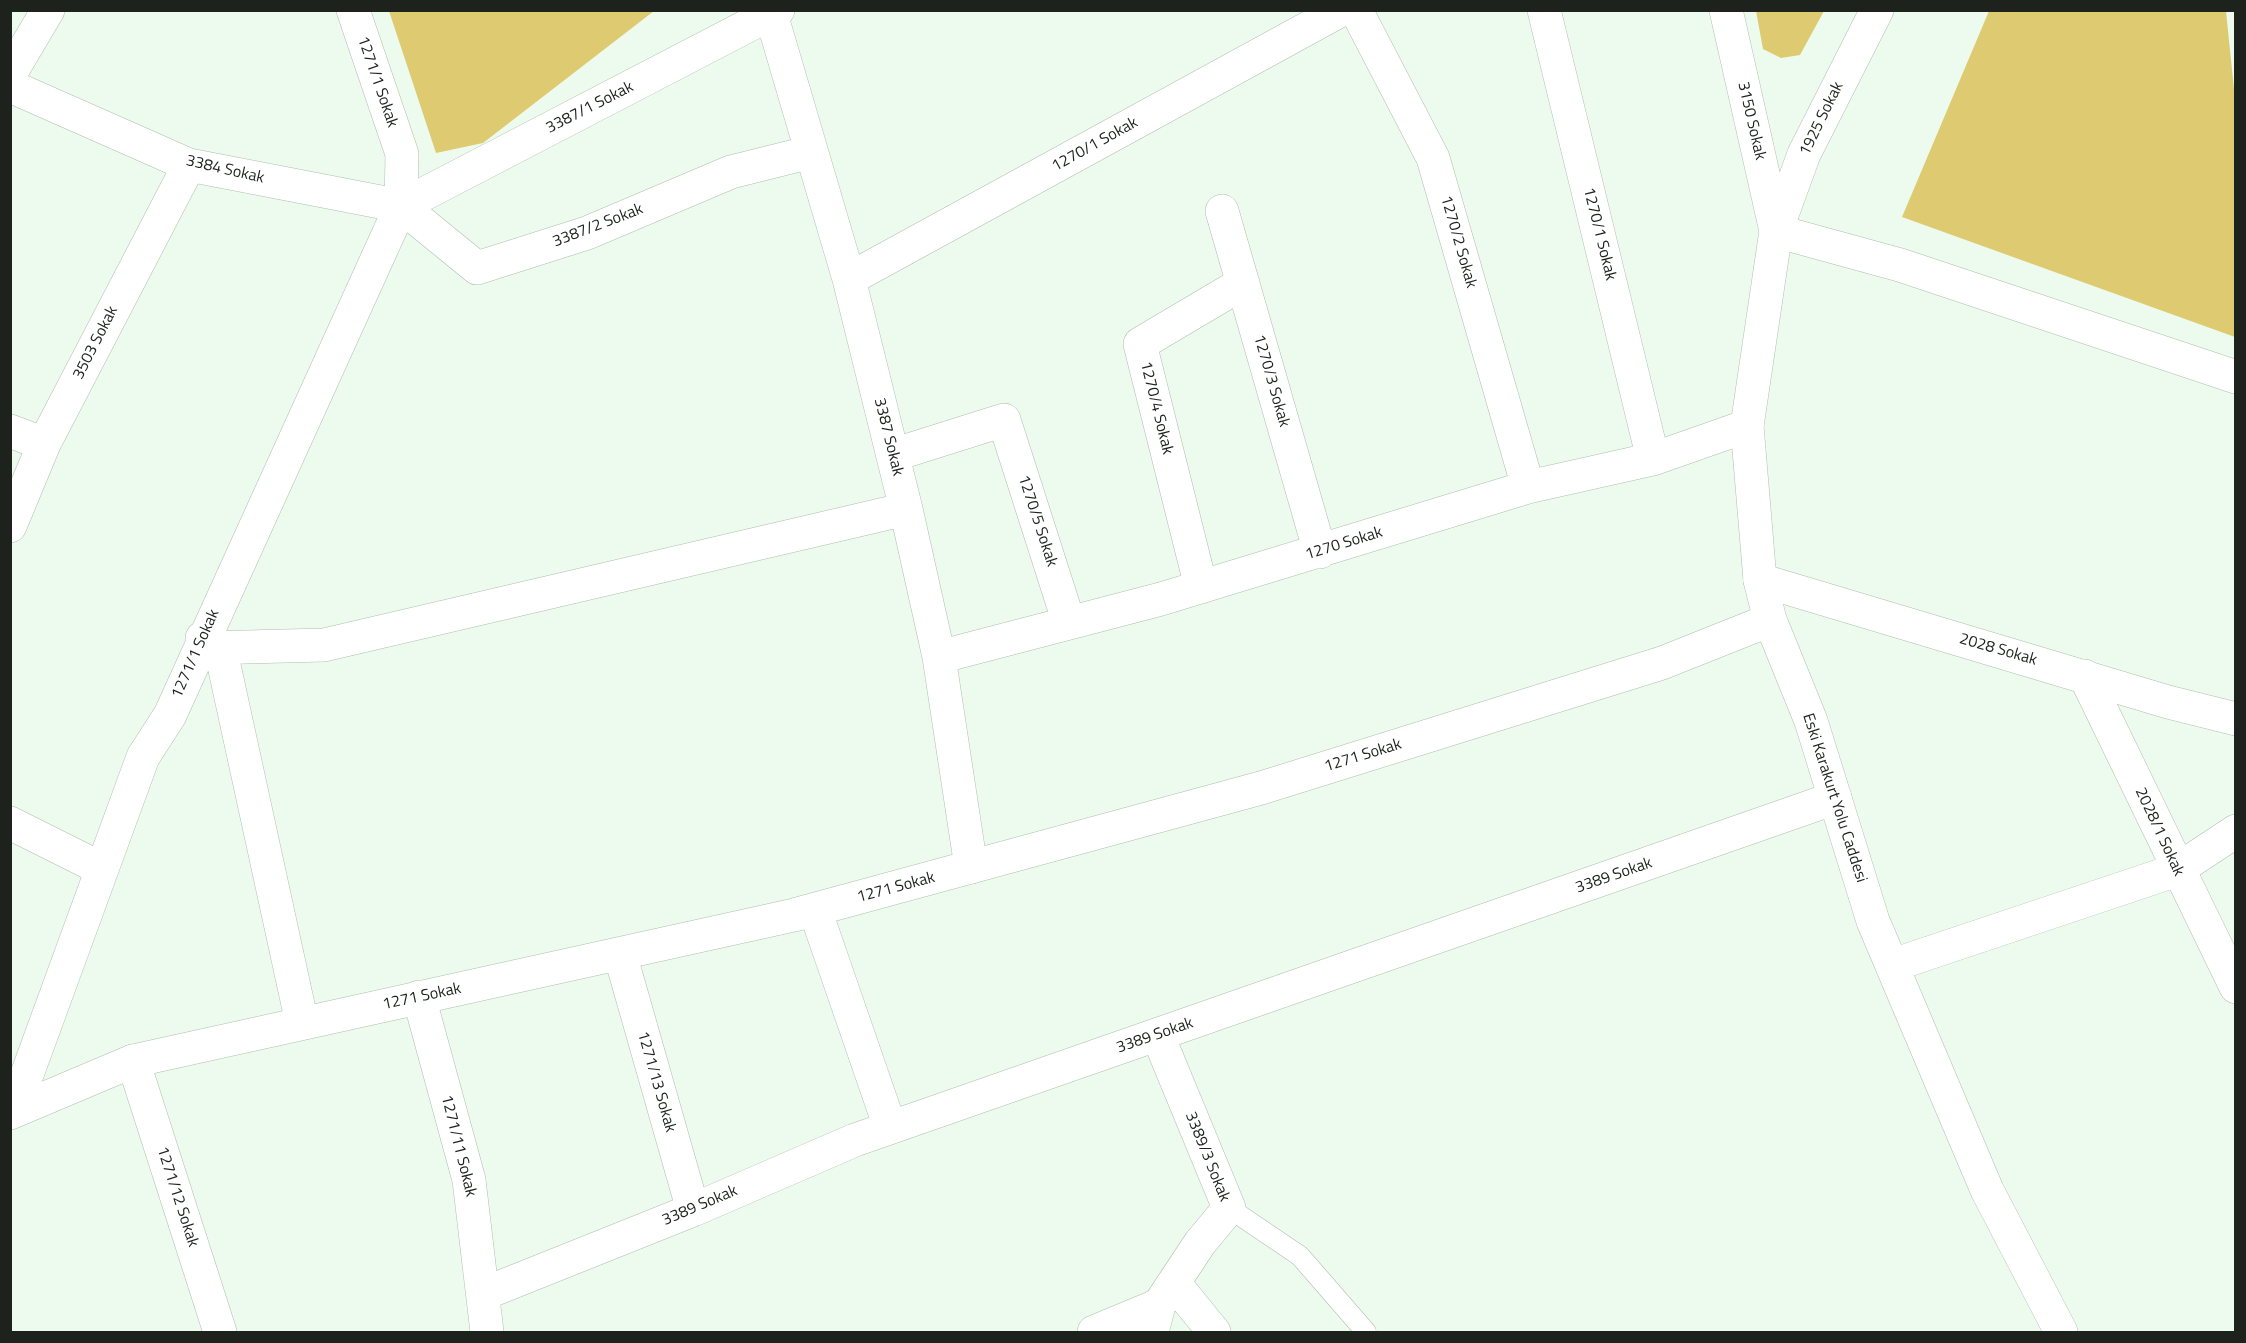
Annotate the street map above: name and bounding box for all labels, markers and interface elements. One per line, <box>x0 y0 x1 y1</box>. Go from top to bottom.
street label: 1271/1 Sokak <box>352 34 402 130</box>
street label: 3387/1 Sokak <box>543 78 637 138</box>
street label: 1925 Sokak <box>1796 79 1848 159</box>
street label: 3150 Sokak <box>1733 80 1769 162</box>
street label: 1270/1 Sokak <box>1049 113 1141 177</box>
street label: 3384 Sokak <box>184 152 266 188</box>
street label: 1270/1 Sokak <box>1578 185 1620 283</box>
street label: 1270/2 Sokak <box>1436 194 1480 290</box>
street label: 3387/2 Sokak <box>550 200 646 252</box>
street label: 3503 Sokak <box>69 303 123 383</box>
street label: 1270/3 Sokak <box>1249 333 1293 429</box>
street label: 1270/4 Sokak <box>1135 359 1177 457</box>
street label: 3387 Sokak <box>869 396 907 478</box>
street label: 1270/5 Sokak <box>1013 473 1061 569</box>
street label: 1270 Sokak <box>1303 523 1385 565</box>
street label: 1271/1 Sokak <box>168 607 224 701</box>
street label: 2028 Sokak <box>1957 630 2039 670</box>
street label: Eski Karakurt Yolu Caddesi <box>1798 711 1870 885</box>
street label: 1271 Sokak <box>1322 735 1404 777</box>
street label: 2028/1 Sokak <box>2130 785 2188 879</box>
street label: 3389 Sokak <box>1573 854 1655 898</box>
street label: 1271 Sokak <box>855 868 937 908</box>
street label: 1271 Sokak <box>381 979 463 1015</box>
street label: 3389 Sokak <box>1114 1014 1196 1058</box>
street label: 1271/13 Sokak <box>632 1029 680 1135</box>
street label: 1271/11 Sokak <box>436 1093 480 1199</box>
street label: 3389/3 Sokak <box>1180 1109 1234 1205</box>
street label: 1271/12 Sokak <box>152 1144 202 1250</box>
street label: 3389 Sokak <box>660 1182 740 1230</box>

